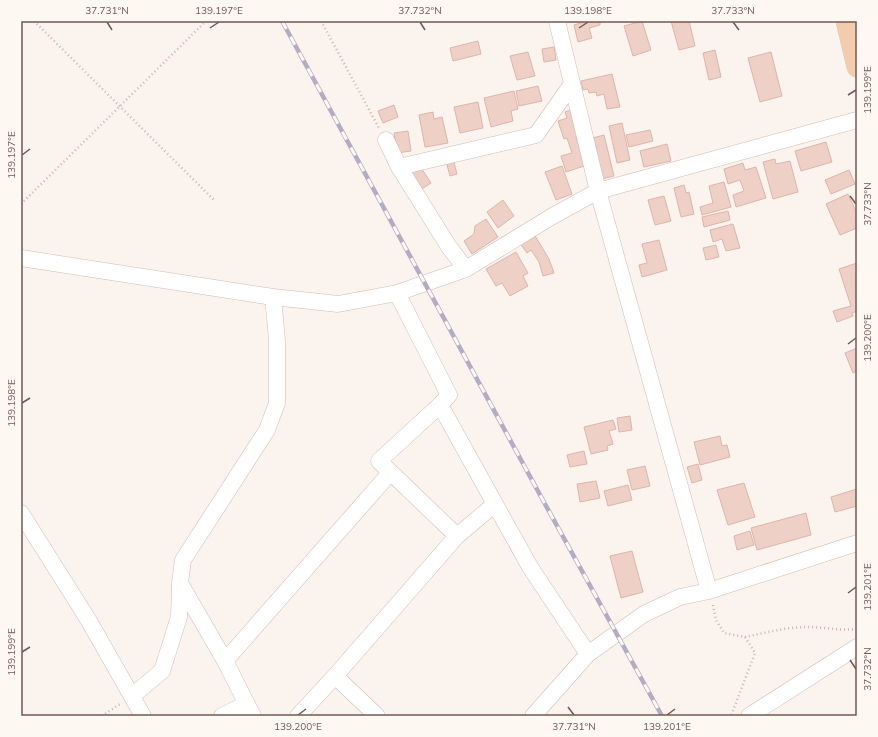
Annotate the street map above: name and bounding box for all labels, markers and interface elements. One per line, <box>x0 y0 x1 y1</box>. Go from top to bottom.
text: 37.731°N <box>85 4 129 17</box>
text: 139.197°E <box>195 4 243 17</box>
text: 37.732°N <box>398 4 442 17</box>
text: 139.198°E <box>564 4 612 17</box>
text: 37.733°N <box>711 4 755 17</box>
text: 139.199°E <box>861 66 874 114</box>
text: 139.197°E <box>5 131 18 179</box>
text: 37.733°N <box>861 182 874 226</box>
text: 139.200°E <box>861 314 874 362</box>
text: 139.198°E <box>5 379 18 427</box>
text: 139.201°E <box>861 563 874 611</box>
text: 139.199°E <box>5 628 18 676</box>
text: 37.732°N <box>861 647 874 691</box>
text: 139.200°E <box>274 720 322 733</box>
text: 37.731°N <box>552 720 596 733</box>
text: 139.201°E <box>643 720 691 733</box>

